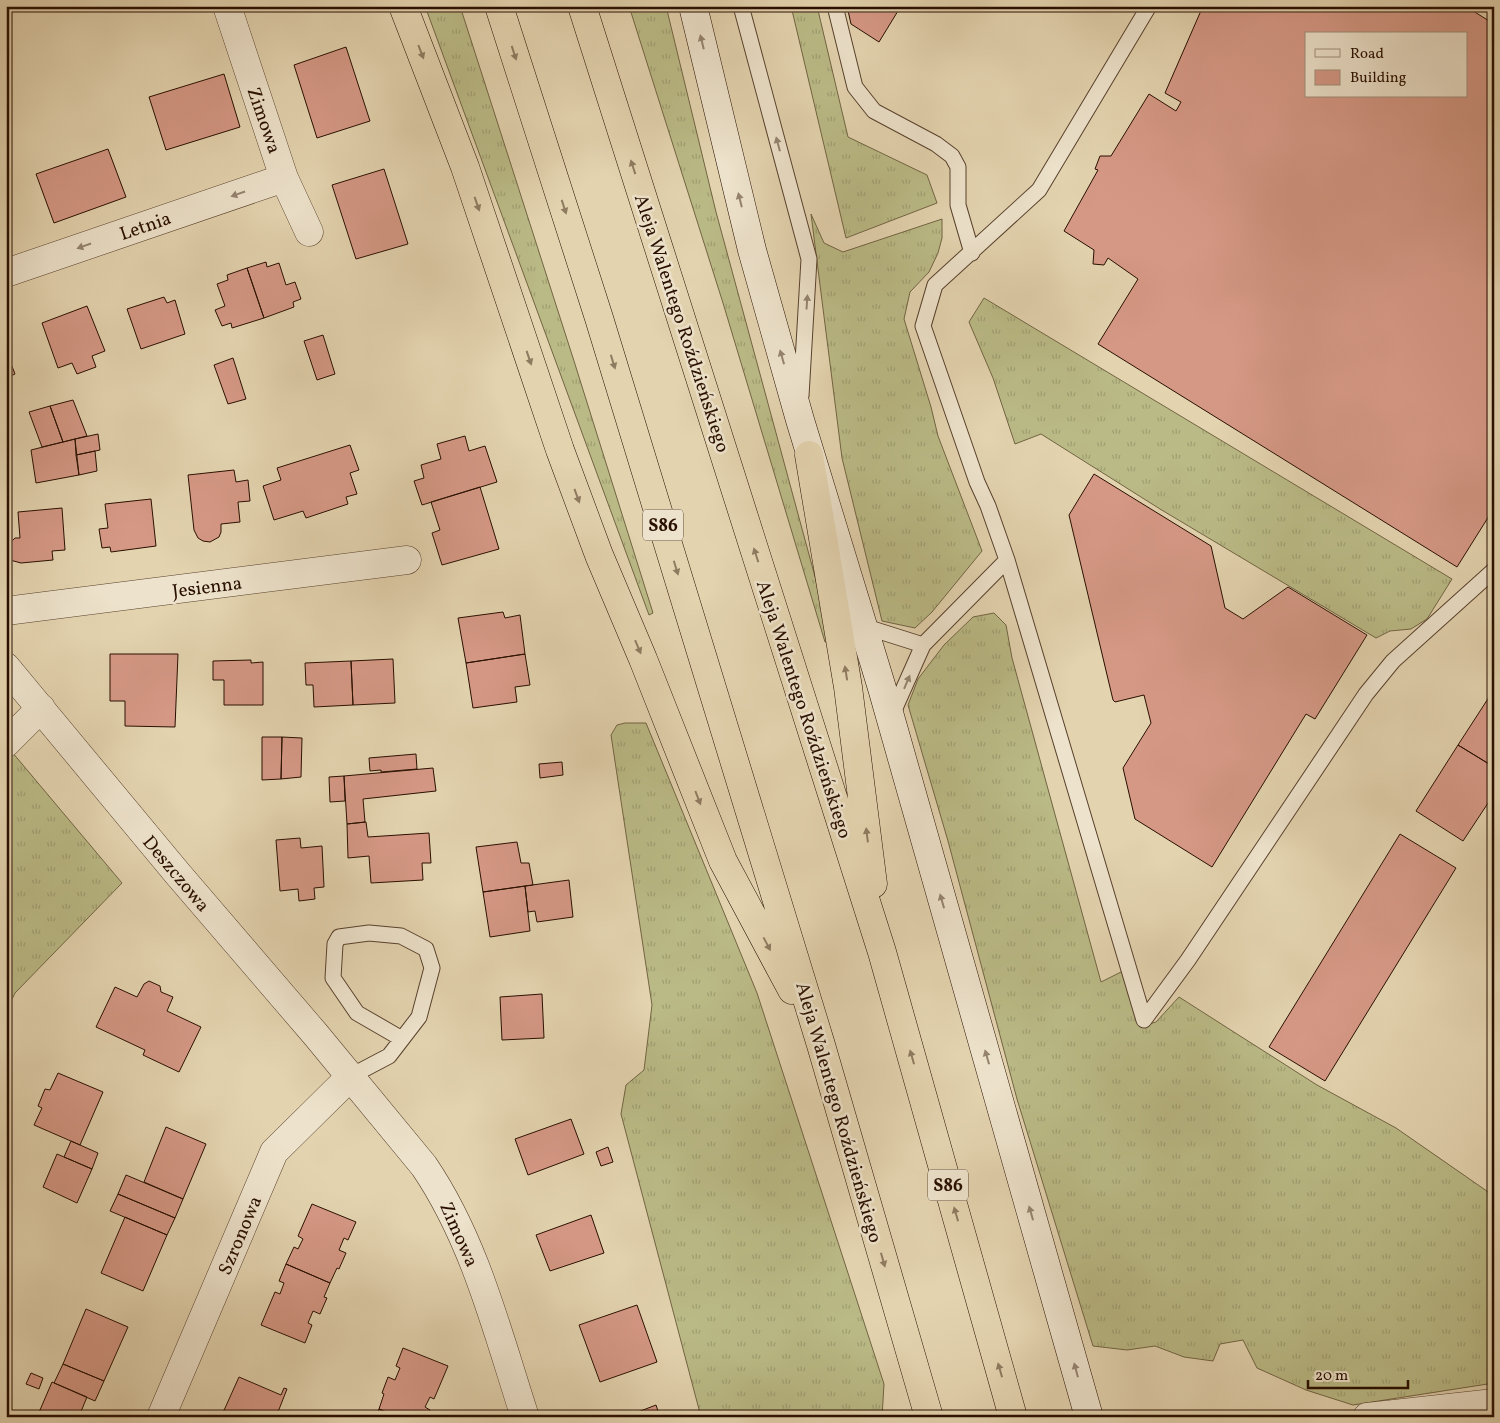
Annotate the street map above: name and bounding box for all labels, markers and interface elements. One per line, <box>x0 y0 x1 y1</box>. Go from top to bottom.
legend <box>1305 32 1468 98</box>
one-way arrow <box>698 34 706 49</box>
text: Road <box>1350 44 1384 65</box>
one-way arrow <box>417 45 425 59</box>
one-way arrow <box>511 45 518 60</box>
text: Building <box>1350 68 1407 89</box>
street label: Zimowa <box>240 84 287 157</box>
one-way arrow <box>774 136 782 151</box>
one-way arrow <box>629 159 637 174</box>
one-way arrow <box>230 190 245 198</box>
street label: Aleja Walentego Roździeńskiego <box>627 191 735 456</box>
one-way arrow <box>736 192 744 207</box>
one-way arrow <box>473 197 481 212</box>
one-way arrow <box>561 200 568 215</box>
street label: Letnia <box>116 206 175 248</box>
one-way arrow <box>76 242 91 250</box>
one-way arrow <box>803 294 811 310</box>
one-way arrow <box>777 349 785 364</box>
one-way arrow <box>525 351 533 366</box>
one-way arrow <box>610 355 617 370</box>
one-way arrow <box>573 489 581 503</box>
road number: S86 <box>643 510 683 540</box>
one-way arrow <box>752 548 760 563</box>
one-way arrow <box>672 561 680 576</box>
street label: Jesienna <box>171 571 244 605</box>
street label: Aleja Walentego Roździeńskiego <box>749 577 857 842</box>
one-way arrow <box>634 639 642 654</box>
one-way arrow <box>841 665 849 681</box>
one-way arrow <box>903 675 911 689</box>
one-way arrow <box>694 790 702 805</box>
one-way arrow <box>863 826 871 842</box>
street label: Deszczowa <box>136 830 215 918</box>
one-way arrow <box>938 893 946 908</box>
one-way arrow <box>763 937 771 951</box>
street label: Aleja Walentego Roździeńskiego <box>788 979 888 1246</box>
one-way arrow <box>907 1050 915 1065</box>
one-way arrow <box>982 1050 990 1065</box>
road number: S86 <box>928 1170 968 1200</box>
street label: Szronowa <box>213 1192 269 1279</box>
street label: Zimowa <box>432 1198 484 1271</box>
one-way arrow <box>952 1206 960 1221</box>
one-way arrow <box>1027 1206 1035 1221</box>
one-way arrow <box>880 1252 888 1267</box>
scale bar <box>1308 1358 1408 1390</box>
one-way arrow <box>996 1362 1004 1377</box>
one-way arrow <box>1071 1362 1079 1377</box>
text: 20 m <box>1315 1366 1348 1387</box>

